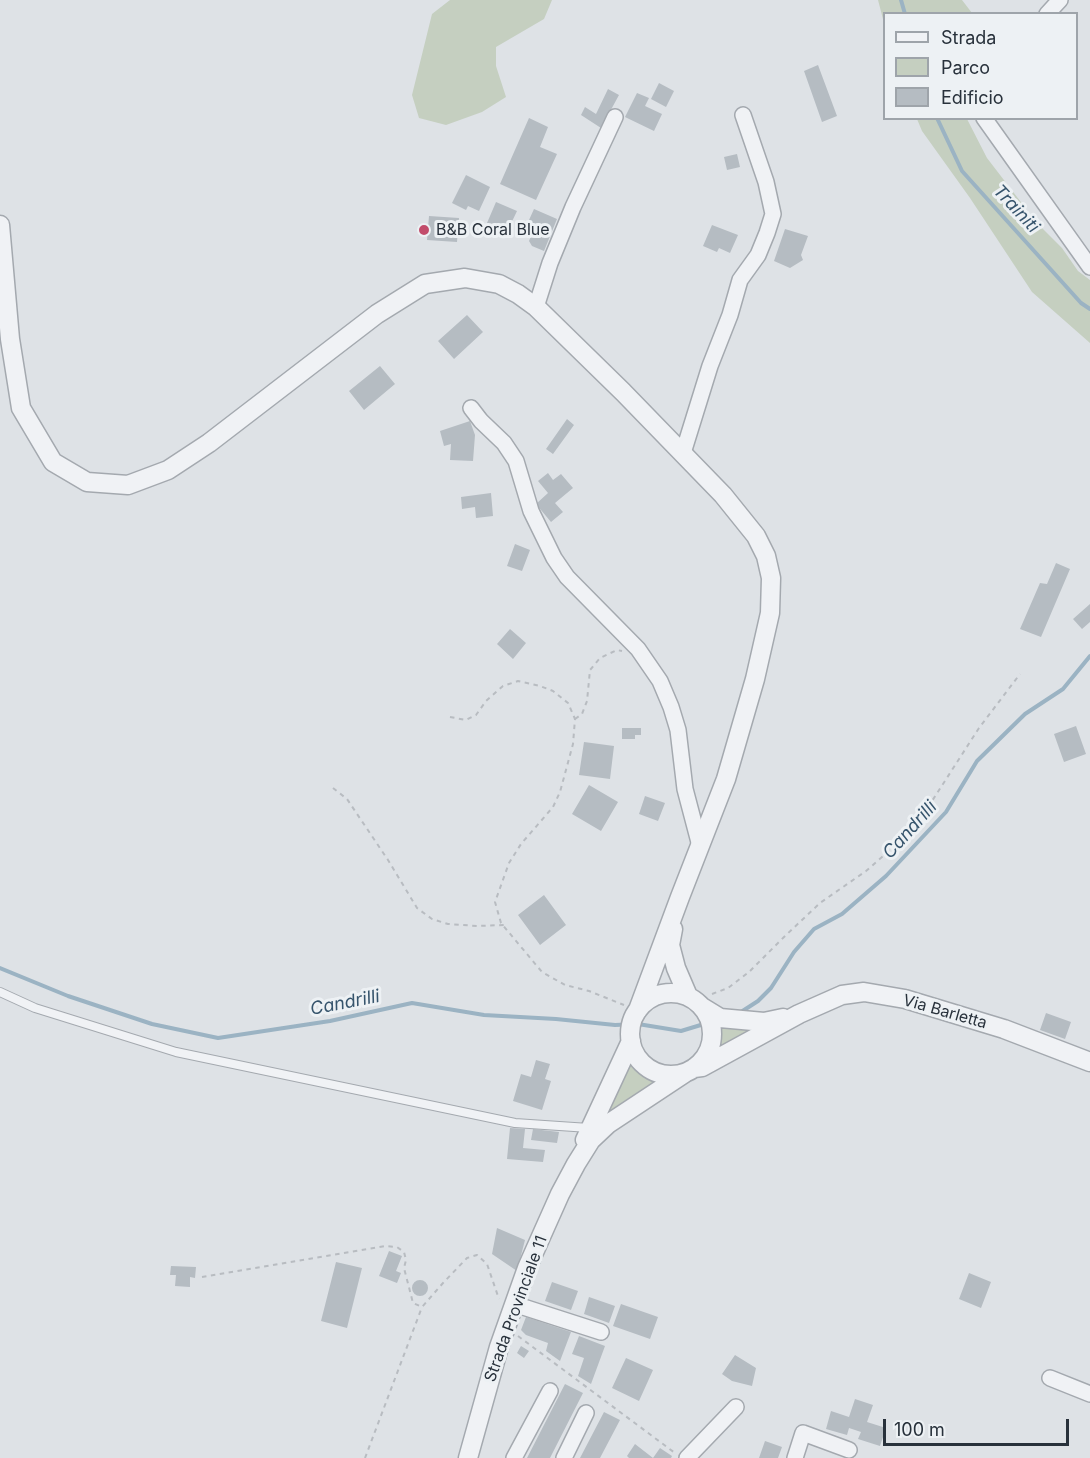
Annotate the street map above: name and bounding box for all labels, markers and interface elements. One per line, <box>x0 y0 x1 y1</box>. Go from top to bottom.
legend <box>883 12 1078 120</box>
text: Strada <box>941 27 996 48</box>
text: Parco <box>941 57 990 78</box>
text: Edificio <box>941 87 1004 108</box>
water label: Trainiti <box>988 180 1044 238</box>
place label: B&B Coral Blue <box>436 220 550 240</box>
marker: B&B Coral Blue <box>417 223 431 237</box>
water label: Candrilli <box>878 797 942 863</box>
water label: Candrilli <box>308 986 382 1020</box>
street label: Via Barletta <box>901 991 989 1033</box>
street label: Strada Provinciale 11 <box>481 1233 551 1385</box>
scale bar <box>886 1407 1072 1445</box>
text: 100 m <box>894 1419 945 1440</box>

